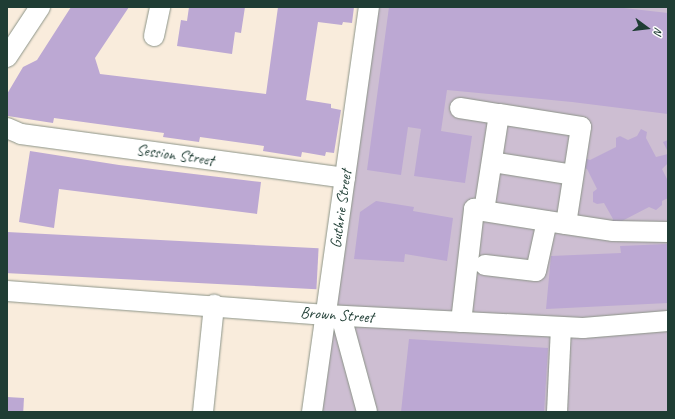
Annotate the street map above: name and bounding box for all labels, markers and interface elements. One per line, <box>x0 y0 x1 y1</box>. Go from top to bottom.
north arrow <box>627 8 667 48</box>
text: N <box>651 26 666 36</box>
street label: Session Street <box>135 140 215 170</box>
street label: Guthrie Street <box>326 169 356 249</box>
street label: Brown Street <box>299 303 375 327</box>

